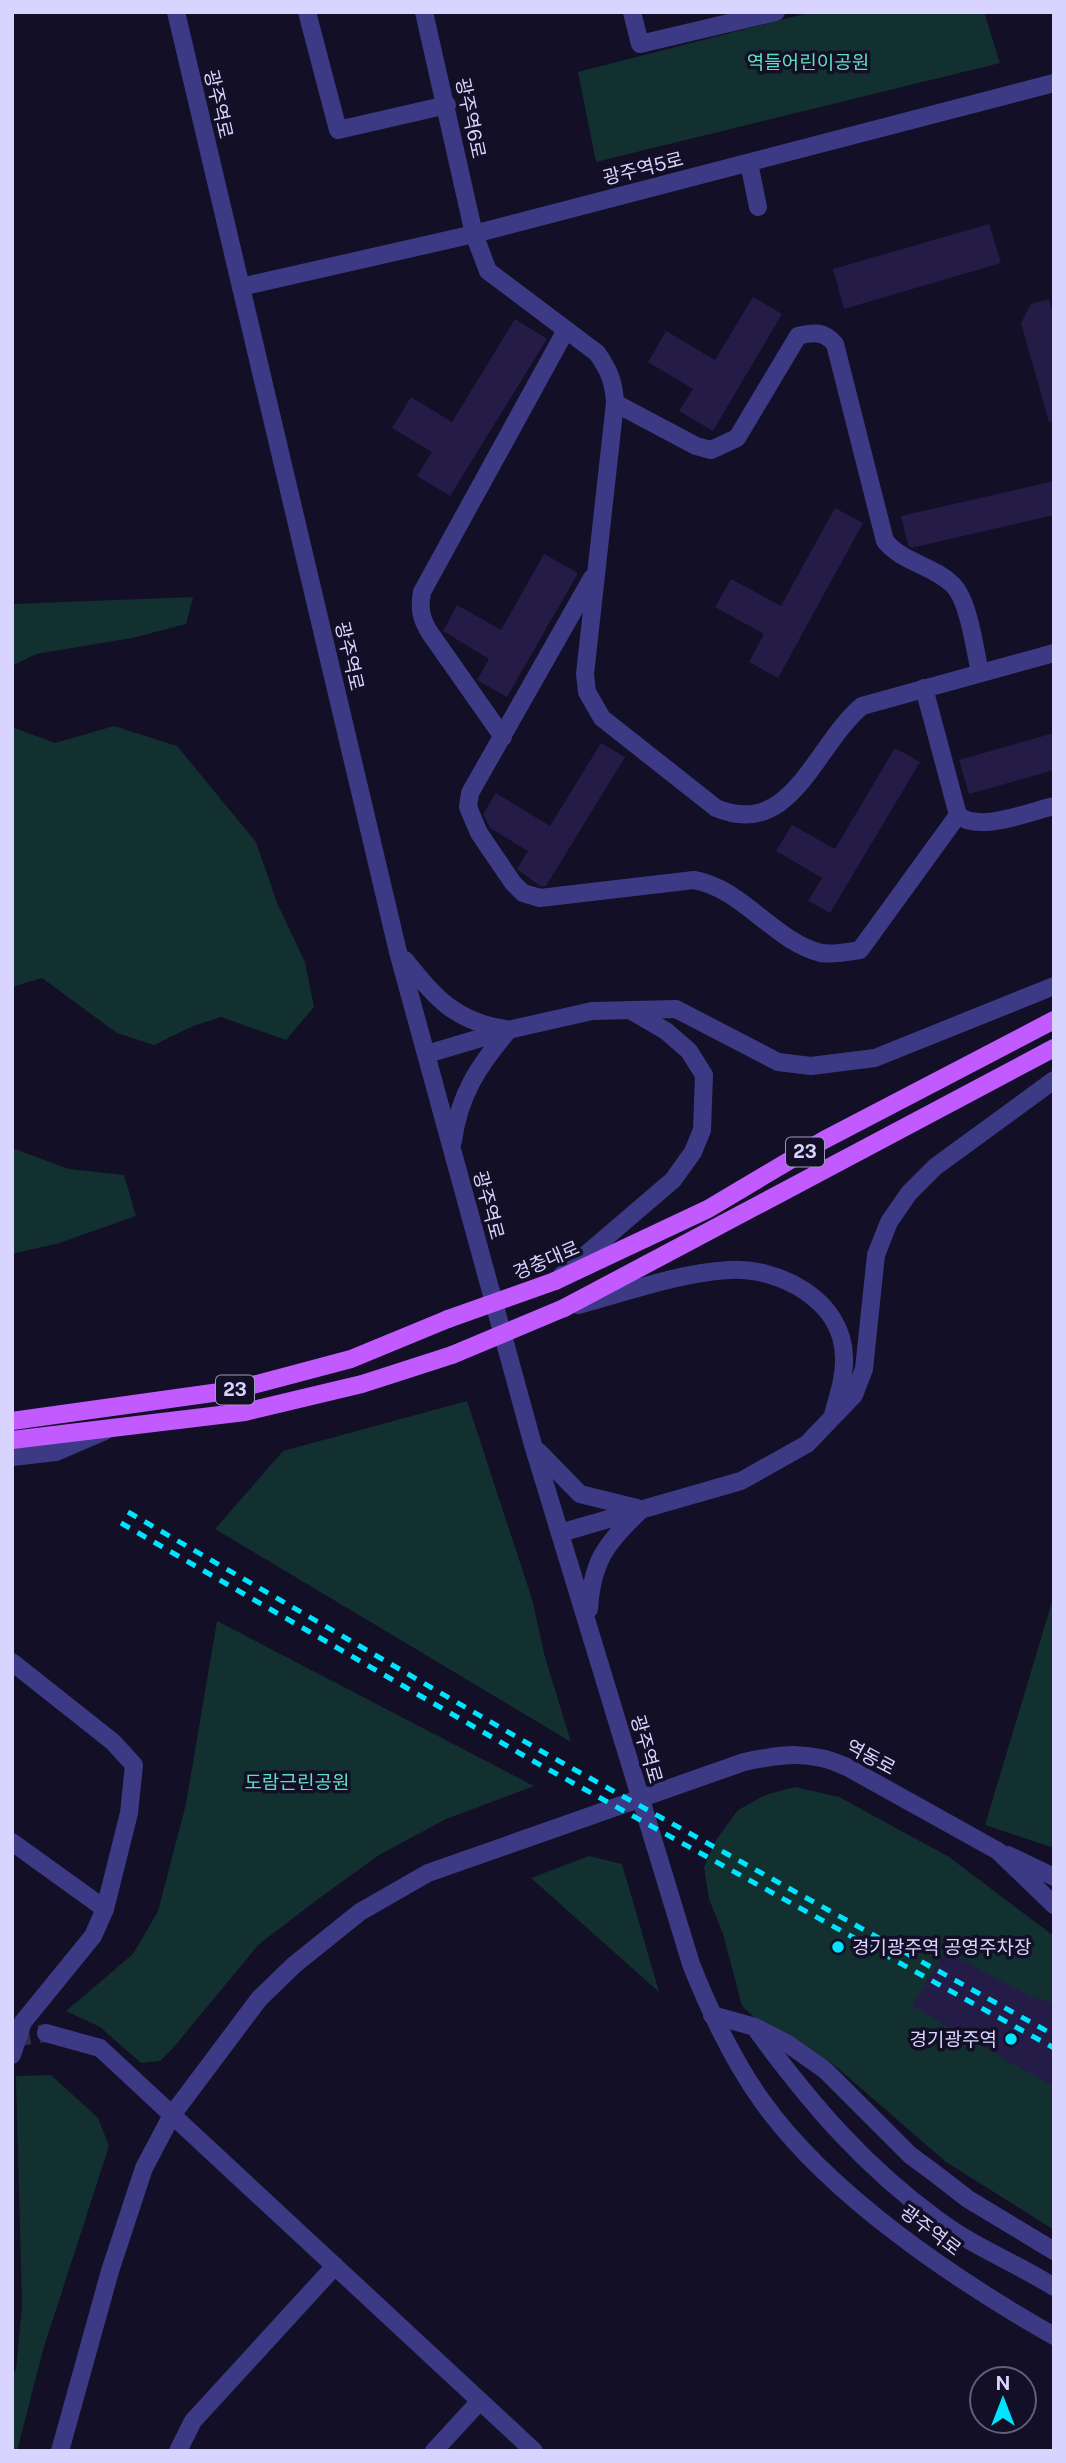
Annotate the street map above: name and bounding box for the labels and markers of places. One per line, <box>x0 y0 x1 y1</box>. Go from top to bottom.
place label: 경기광주역 공영주차장 <box>852 1936 1031 1958</box>
marker: 경기광주역 공영주차장 <box>830 1939 846 1955</box>
place label: 경기광주역 <box>910 2028 997 2050</box>
marker: 경기광주역 <box>1003 2031 1019 2047</box>

